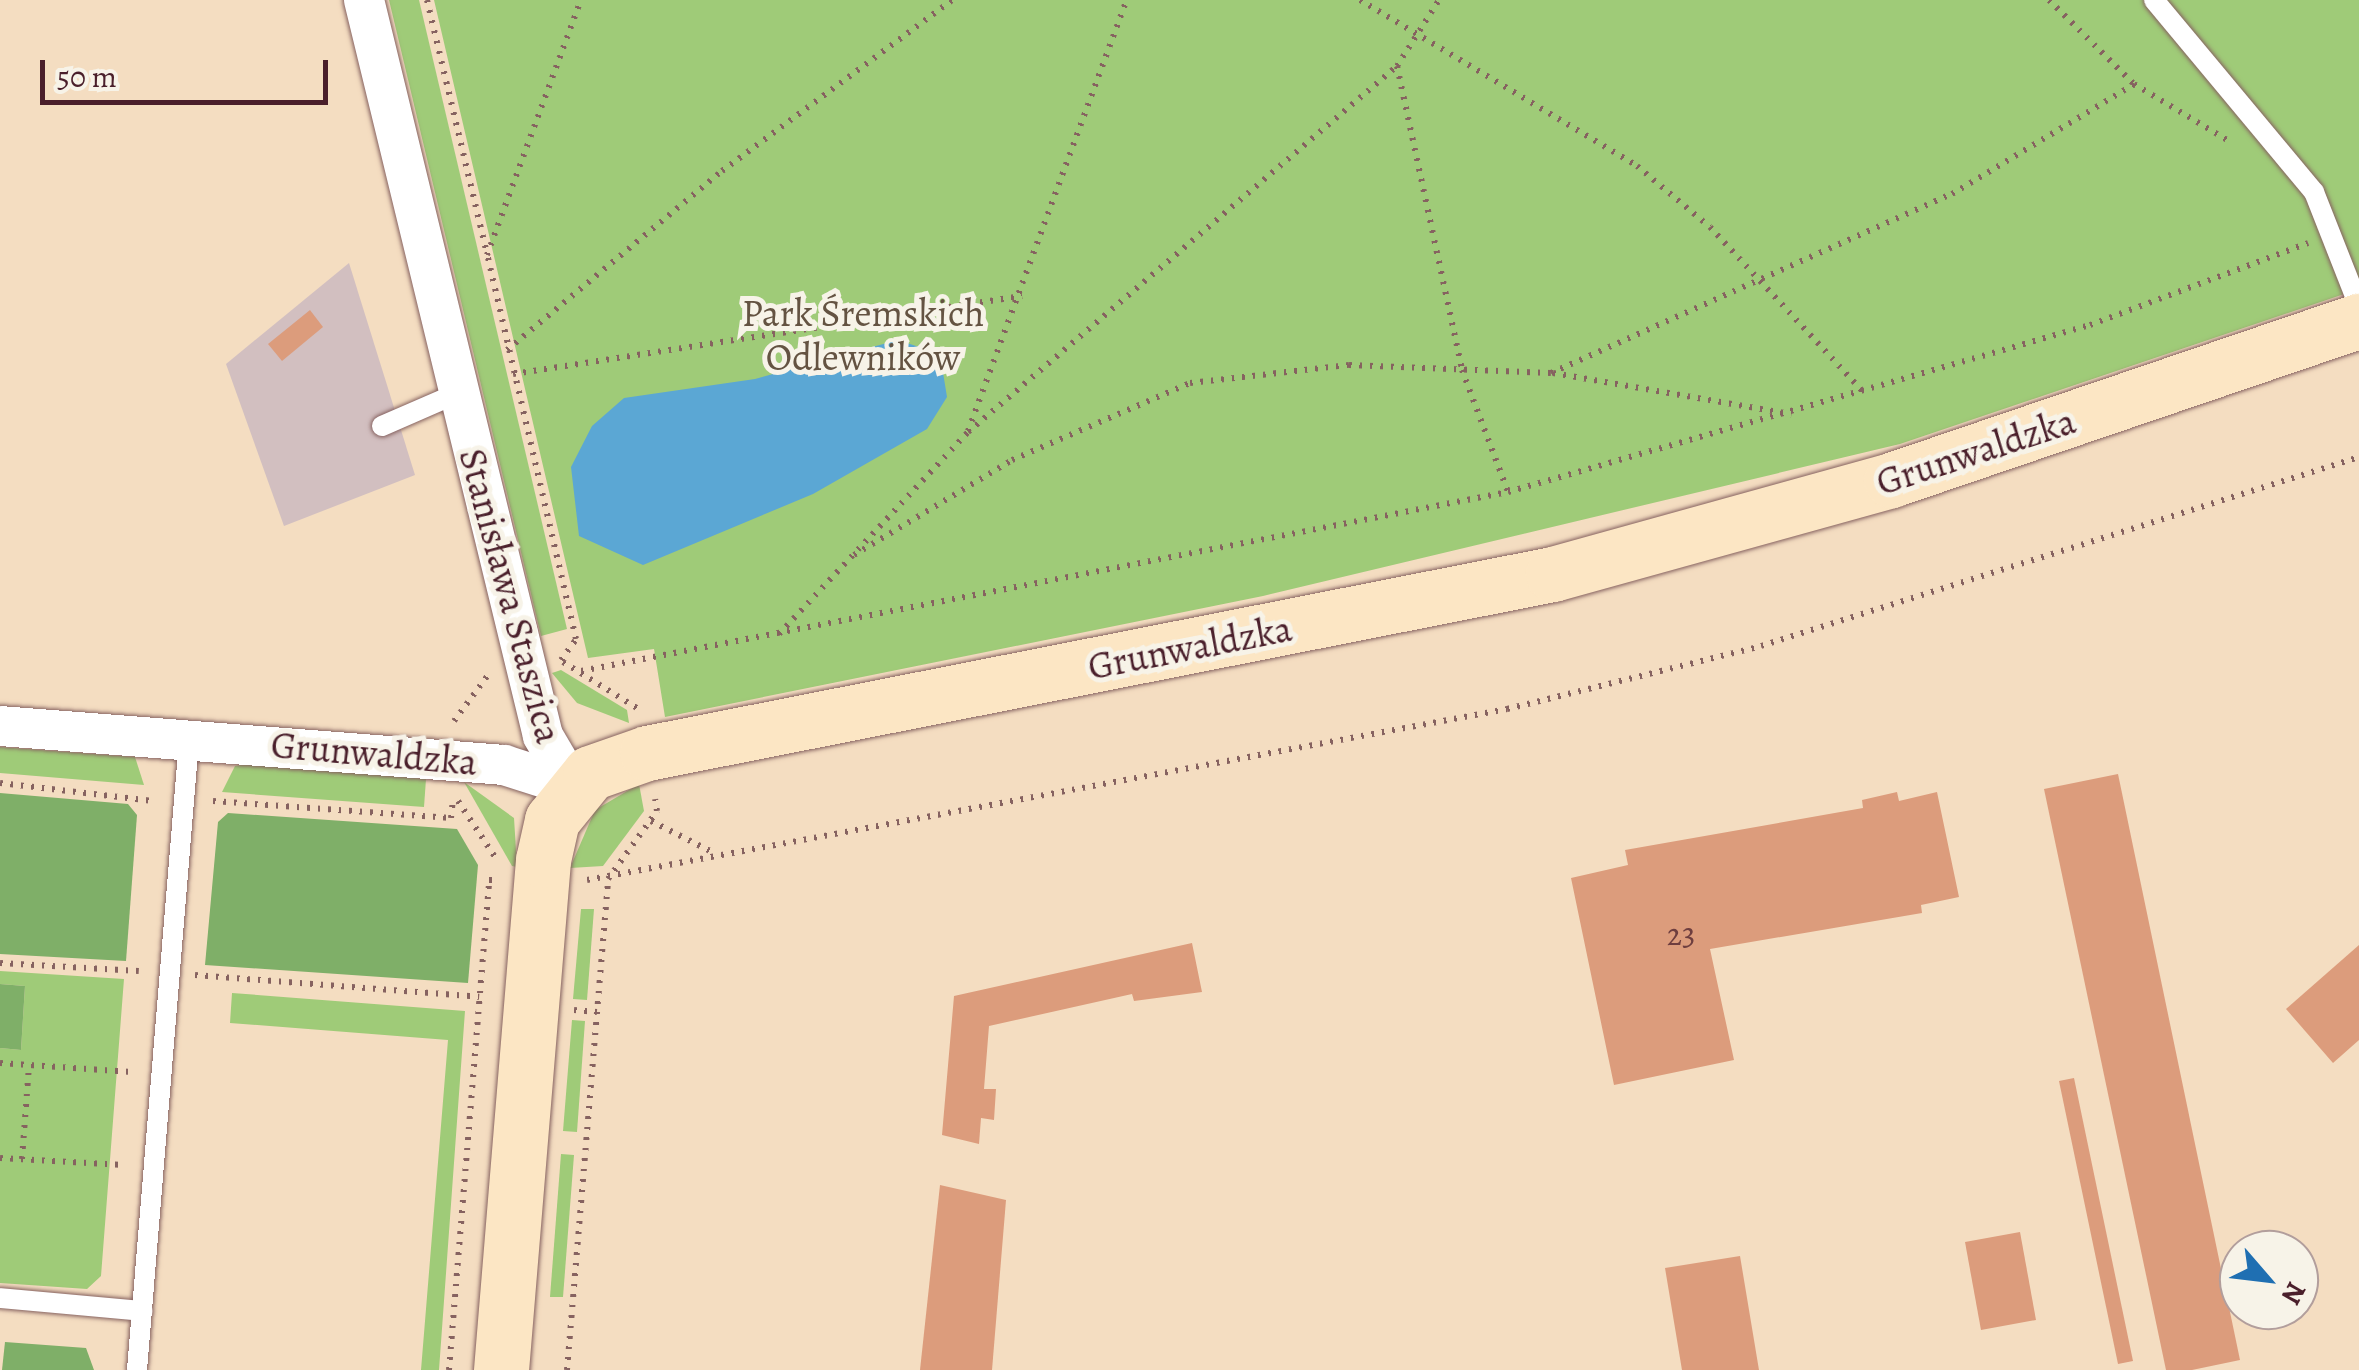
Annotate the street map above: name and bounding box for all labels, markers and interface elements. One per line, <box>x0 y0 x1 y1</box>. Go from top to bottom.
scale bar <box>45 40 332 102</box>
text: 50 m <box>57 57 117 97</box>
park label: Park Śremskich Odlewników <box>742 291 984 380</box>
street label: Grunwaldzka <box>1871 398 2081 506</box>
street label: Stanisława Staszica <box>449 444 571 748</box>
street label: Grunwaldzka <box>1084 606 1296 690</box>
street label: Grunwaldzka <box>269 722 479 786</box>
house number: 23 <box>1667 915 1695 953</box>
north arrow <box>2219 1230 2319 1330</box>
text: N <box>2272 1275 2315 1311</box>

